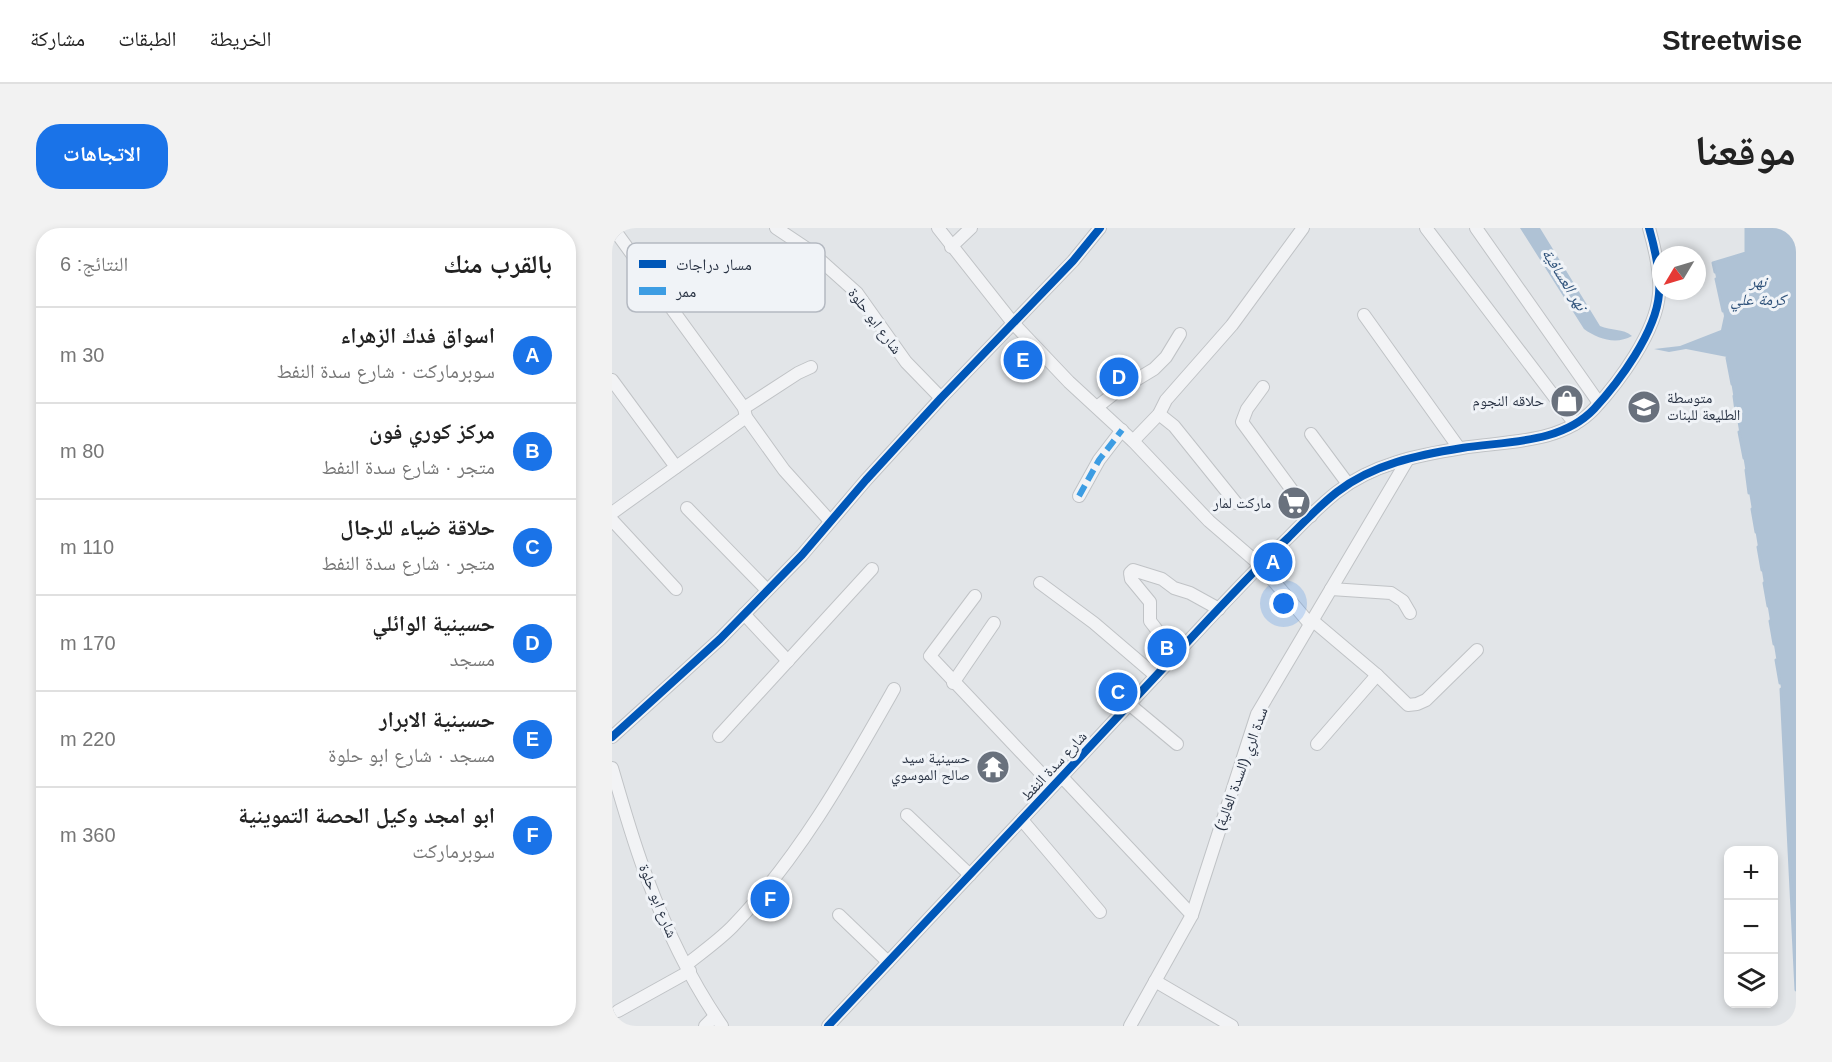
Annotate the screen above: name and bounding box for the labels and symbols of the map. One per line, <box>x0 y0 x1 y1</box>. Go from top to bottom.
legend <box>627 243 825 312</box>
water label: نهر العسافية <box>1538 245 1592 316</box>
north arrow <box>1652 246 1706 300</box>
text: مسار دراجات <box>676 256 752 274</box>
water label: نهر كرمة علي <box>1730 273 1788 312</box>
text: ممر <box>675 283 696 301</box>
street label: شارع ابو حلوة <box>844 284 906 358</box>
pin: E <box>1004 338 1042 382</box>
pin: D <box>1100 354 1138 400</box>
shop icon: حلاقه النجوم <box>1549 383 1585 419</box>
school or university icon: متوسطة الطليعة للبنات <box>1626 389 1662 425</box>
place label: متوسطة الطليعة للبنات <box>1667 389 1740 423</box>
place label: حلاقه النجوم <box>1473 392 1544 411</box>
supermarket icon: ماركت لمار <box>1276 485 1312 521</box>
place label: ماركت لمار <box>1212 494 1271 512</box>
pin: A <box>1254 540 1292 584</box>
your location <box>1269 589 1298 618</box>
pin: B <box>1148 626 1186 670</box>
pin: C <box>1098 670 1138 714</box>
street label: سدة الري (السدة العالية) <box>1210 705 1274 834</box>
street label: شارع سدة النفط <box>1017 727 1092 805</box>
place label: حسينية سيد صالح الموسوي <box>891 749 970 787</box>
temple icon: حسينية سيد صالح الموسوي <box>975 749 1011 785</box>
street label: شارع ابو حلوة <box>634 862 681 941</box>
pin: F <box>750 876 790 922</box>

